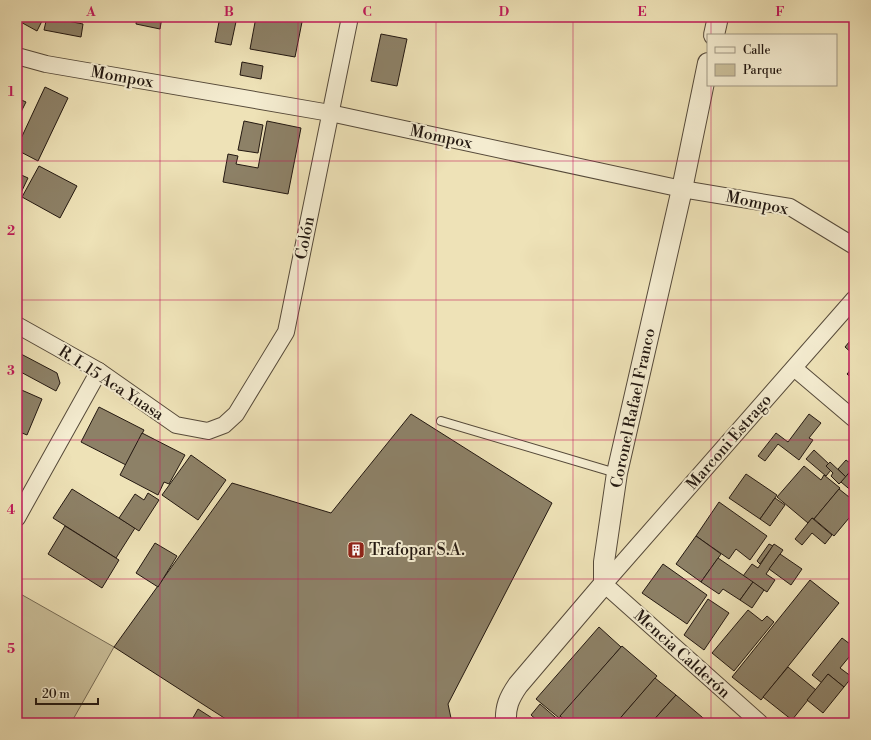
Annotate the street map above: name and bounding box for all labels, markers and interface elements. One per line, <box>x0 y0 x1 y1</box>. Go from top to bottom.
text: A <box>85 4 96 20</box>
text: B <box>224 4 234 20</box>
text: C <box>362 4 372 20</box>
text: D <box>499 4 509 20</box>
text: E <box>637 4 647 20</box>
text: F <box>775 4 785 20</box>
legend <box>707 34 837 86</box>
text: Calle <box>743 43 770 58</box>
street label: Mompox <box>89 62 156 92</box>
text: Parque <box>743 63 782 78</box>
text: 1 <box>8 84 15 100</box>
street label: Mompox <box>408 121 475 154</box>
street label: Mompox <box>724 187 791 220</box>
street label: Colón <box>291 214 319 261</box>
text: 2 <box>7 223 15 239</box>
street label: Coronel Rafael Franco <box>606 326 660 490</box>
street label: R. I. 15 Aca Yuasa <box>54 341 168 425</box>
text: 3 <box>7 363 15 379</box>
street label: Marconi Estrago <box>682 390 776 494</box>
text: 4 <box>7 502 16 518</box>
building icon: Trafopar S.A. <box>346 540 366 560</box>
place label: Trafopar S.A. <box>369 540 465 560</box>
street label: Mencia Calderón <box>630 605 735 703</box>
text: 5 <box>7 641 15 657</box>
scale bar <box>36 680 98 706</box>
text: 20 m <box>42 687 70 702</box>

